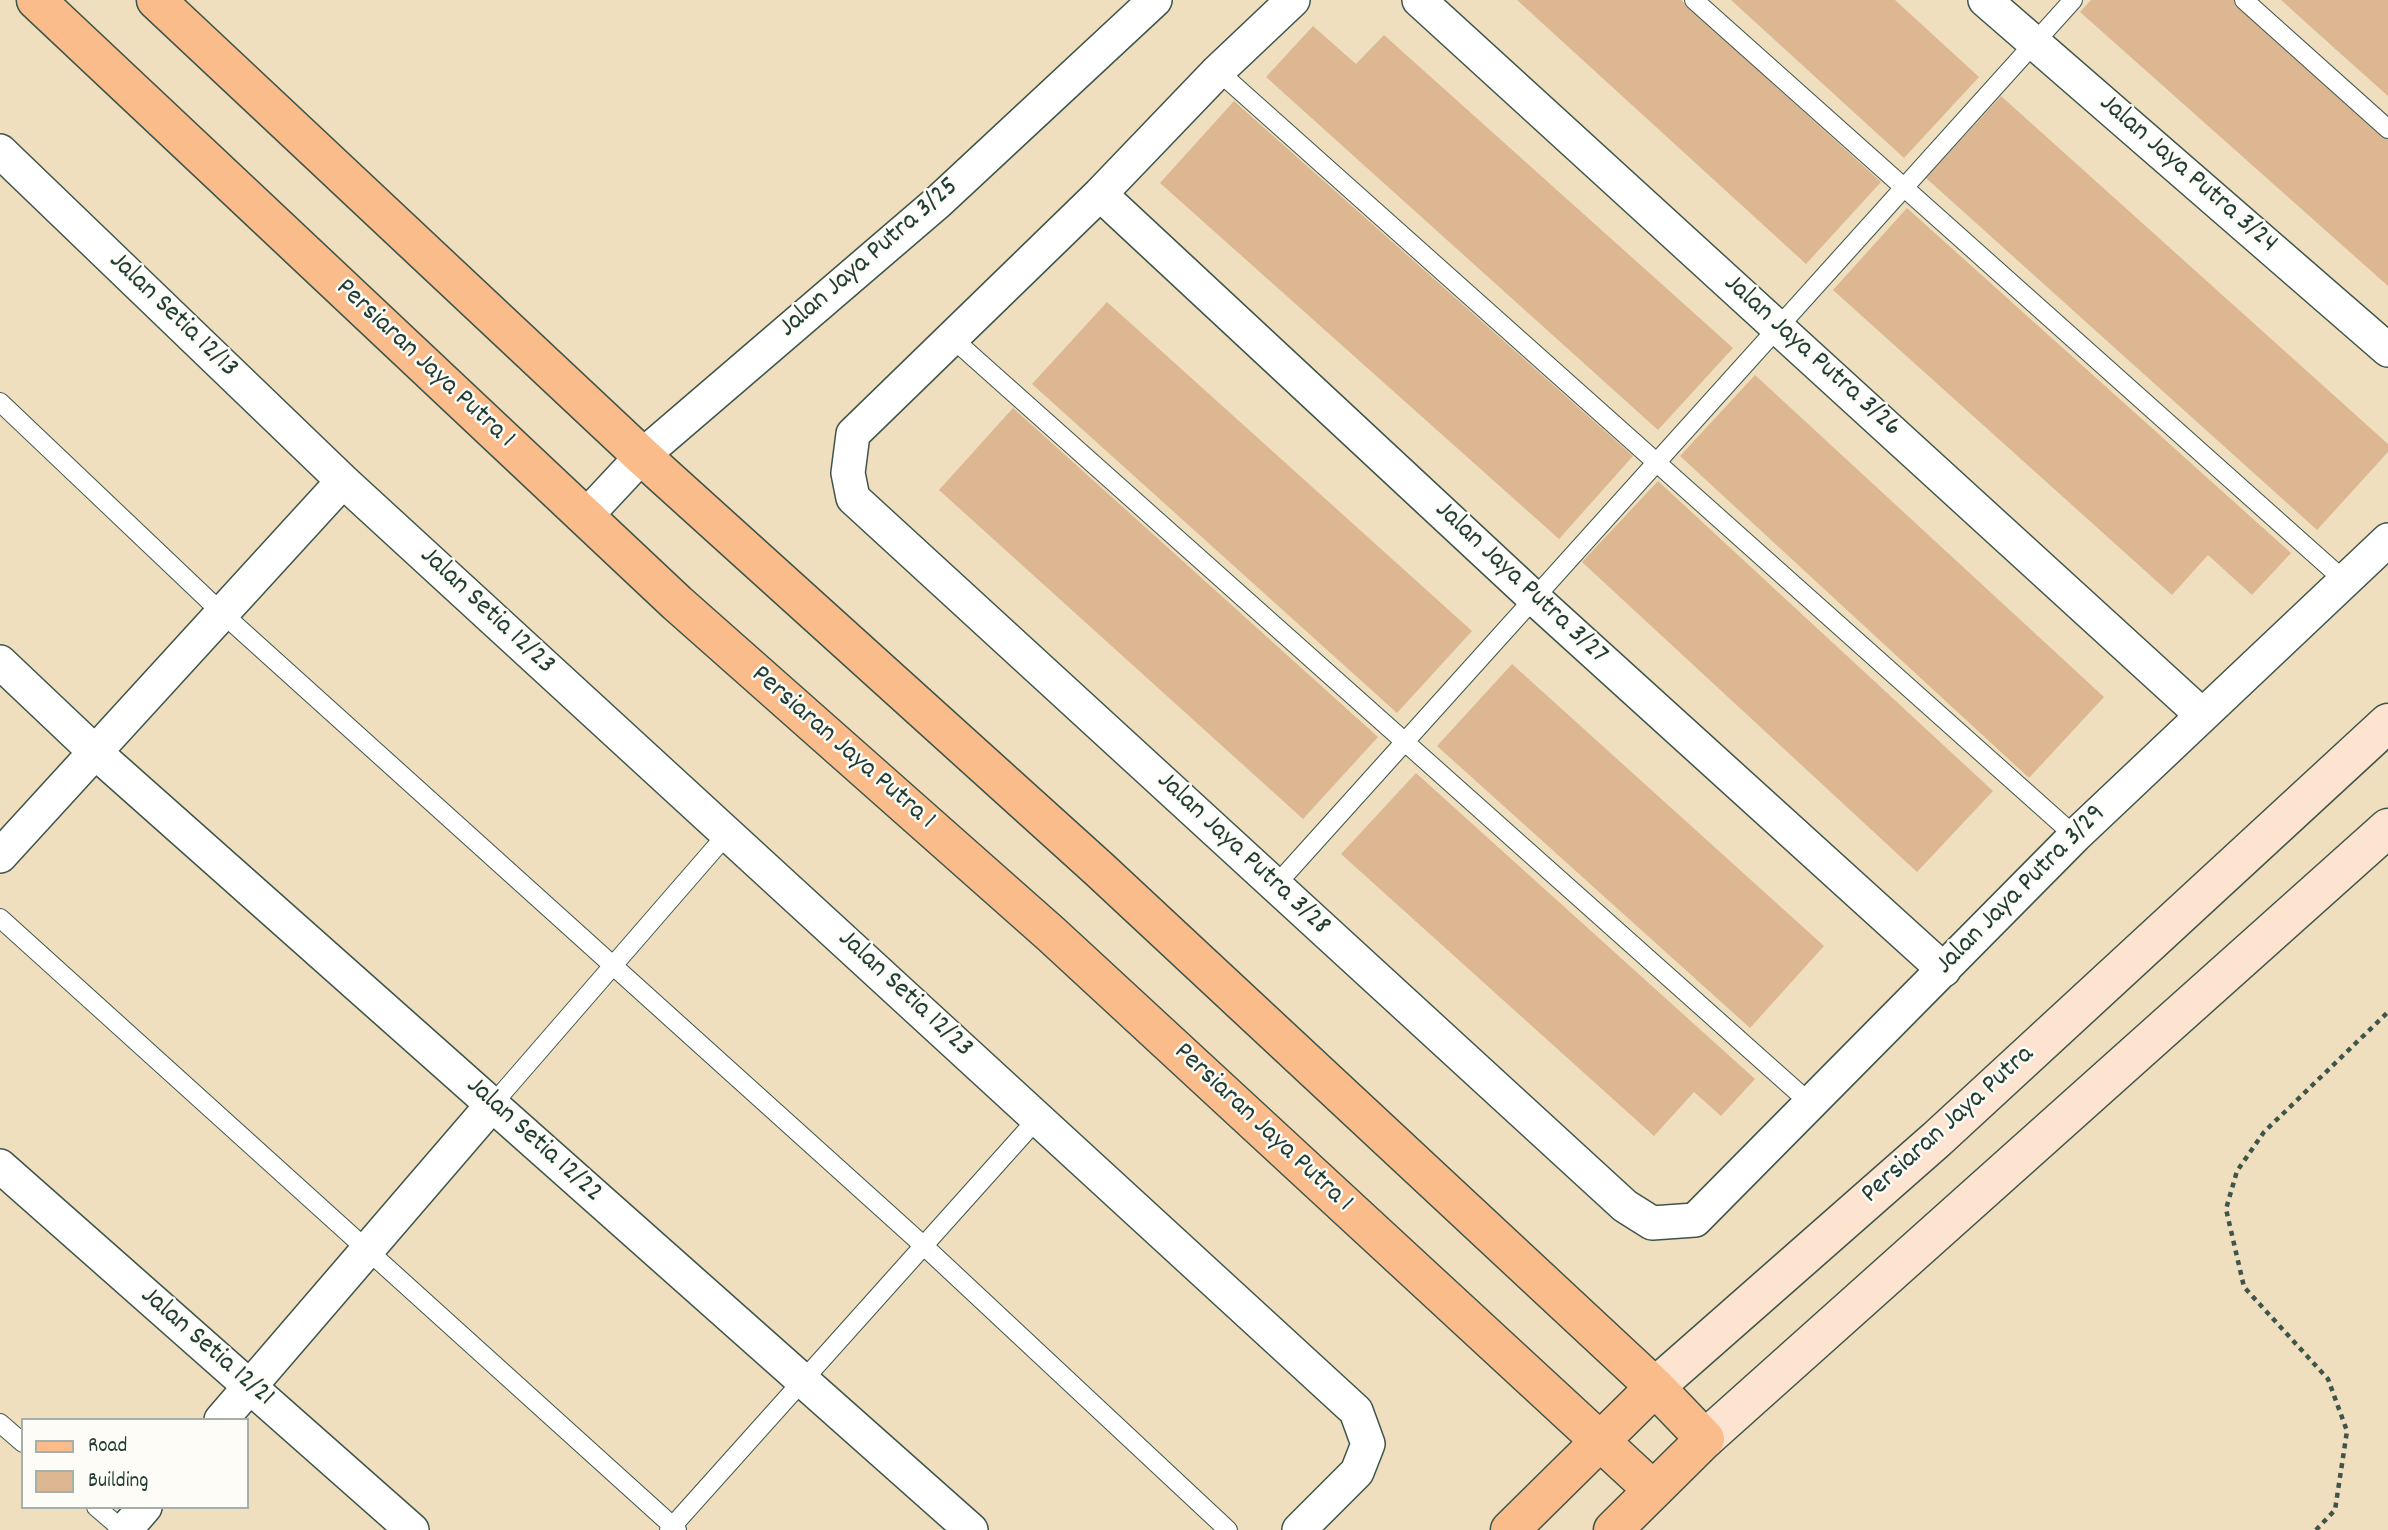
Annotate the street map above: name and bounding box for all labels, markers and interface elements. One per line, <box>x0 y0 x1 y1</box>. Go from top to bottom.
street label: Jalan Jaya Putra 3/24 <box>2091 88 2283 262</box>
street label: Jalan Jaya Putra 3/25 <box>773 172 967 346</box>
street label: Jalan Setia 12/13 <box>100 246 244 386</box>
street label: Jalan Jaya Putra 3/26 <box>1715 268 1907 446</box>
street label: Persiaran Jaya Putra 1 <box>327 273 521 457</box>
street label: Jalan Jaya Putra 3/27 <box>1426 495 1614 673</box>
street label: Jalan Setia 12/23 <box>411 541 561 683</box>
street label: Persiaran Jaya Putra 1 <box>743 660 941 838</box>
street label: Jalan Jaya Putra 3/28 <box>1148 766 1336 944</box>
street label: Jalan Jaya Putra 3/29 <box>1930 799 2114 983</box>
street label: Jalan Setia 12/23 <box>829 924 979 1066</box>
street label: Persiaran Jaya Putra 1 <box>1165 1037 1359 1221</box>
street label: Persiaran Jaya Putra <box>1856 1040 2042 1212</box>
street label: Jalan Setia 12/22 <box>457 1071 609 1211</box>
street label: Jalan Setia 12/21 <box>132 1281 280 1415</box>
legend <box>21 1418 248 1509</box>
text: Road <box>88 1432 127 1462</box>
text: Building <box>88 1467 148 1497</box>

